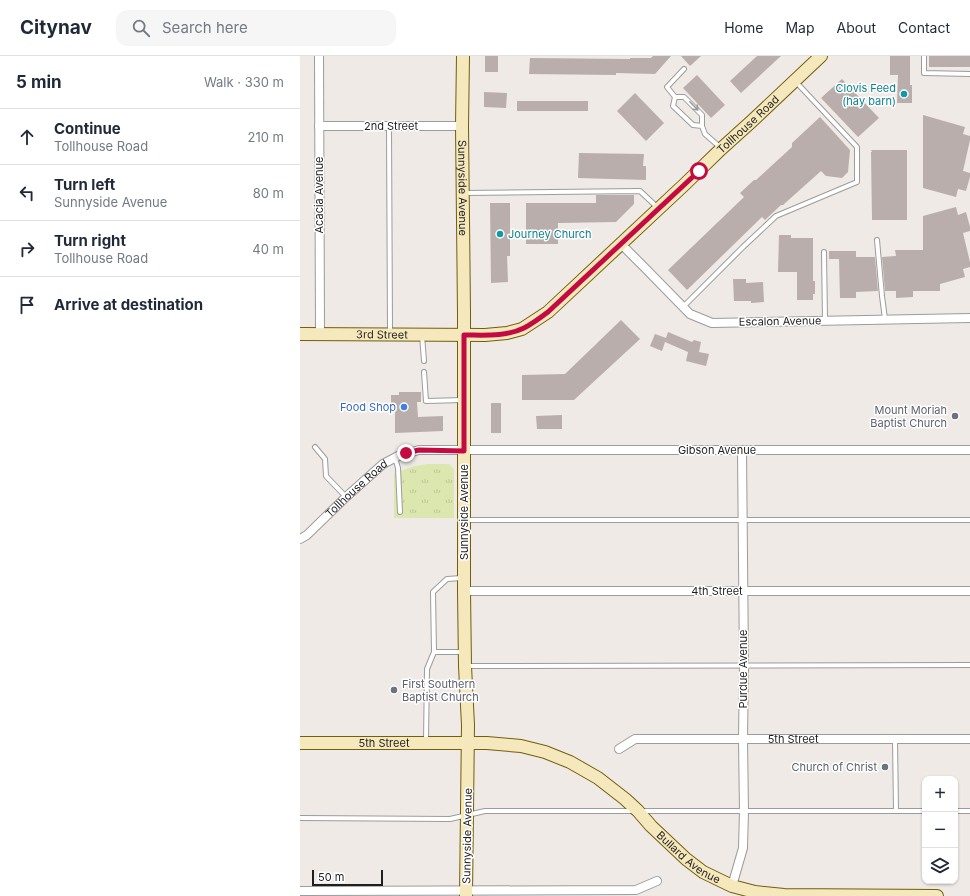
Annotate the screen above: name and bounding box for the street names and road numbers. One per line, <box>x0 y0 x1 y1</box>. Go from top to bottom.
street label: Tollhouse Road <box>714 92 782 156</box>
street label: 2nd Street <box>364 119 418 133</box>
street label: Sunnyside Avenue <box>455 140 470 236</box>
street label: Acacia Avenue <box>312 156 326 234</box>
street label: Escalon Avenue <box>739 313 821 329</box>
street label: 3rd Street <box>356 327 408 342</box>
street label: Gibson Avenue <box>678 443 756 457</box>
street label: Tollhouse Road <box>322 456 390 520</box>
street label: Sunnyside Avenue <box>457 464 471 560</box>
street label: 4th Street <box>691 584 743 598</box>
street label: Purdue Avenue <box>736 630 750 708</box>
street label: 5th Street <box>768 732 819 746</box>
street label: 5th Street <box>359 736 410 750</box>
street label: Sunnyside Avenue <box>459 788 475 884</box>
street label: Bullard Avenue <box>654 828 723 886</box>

